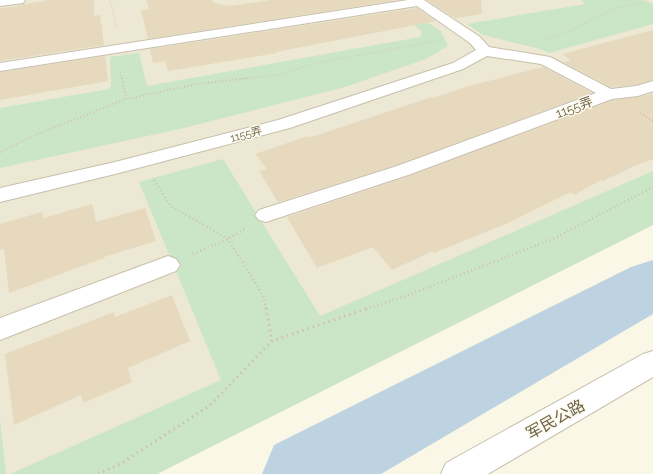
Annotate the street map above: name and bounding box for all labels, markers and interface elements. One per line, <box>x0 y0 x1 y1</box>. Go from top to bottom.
street label: 1155弄 <box>554 94 595 121</box>
street label: 1155弄 <box>229 124 263 145</box>
street label: 军民公路 <box>523 396 588 443</box>

